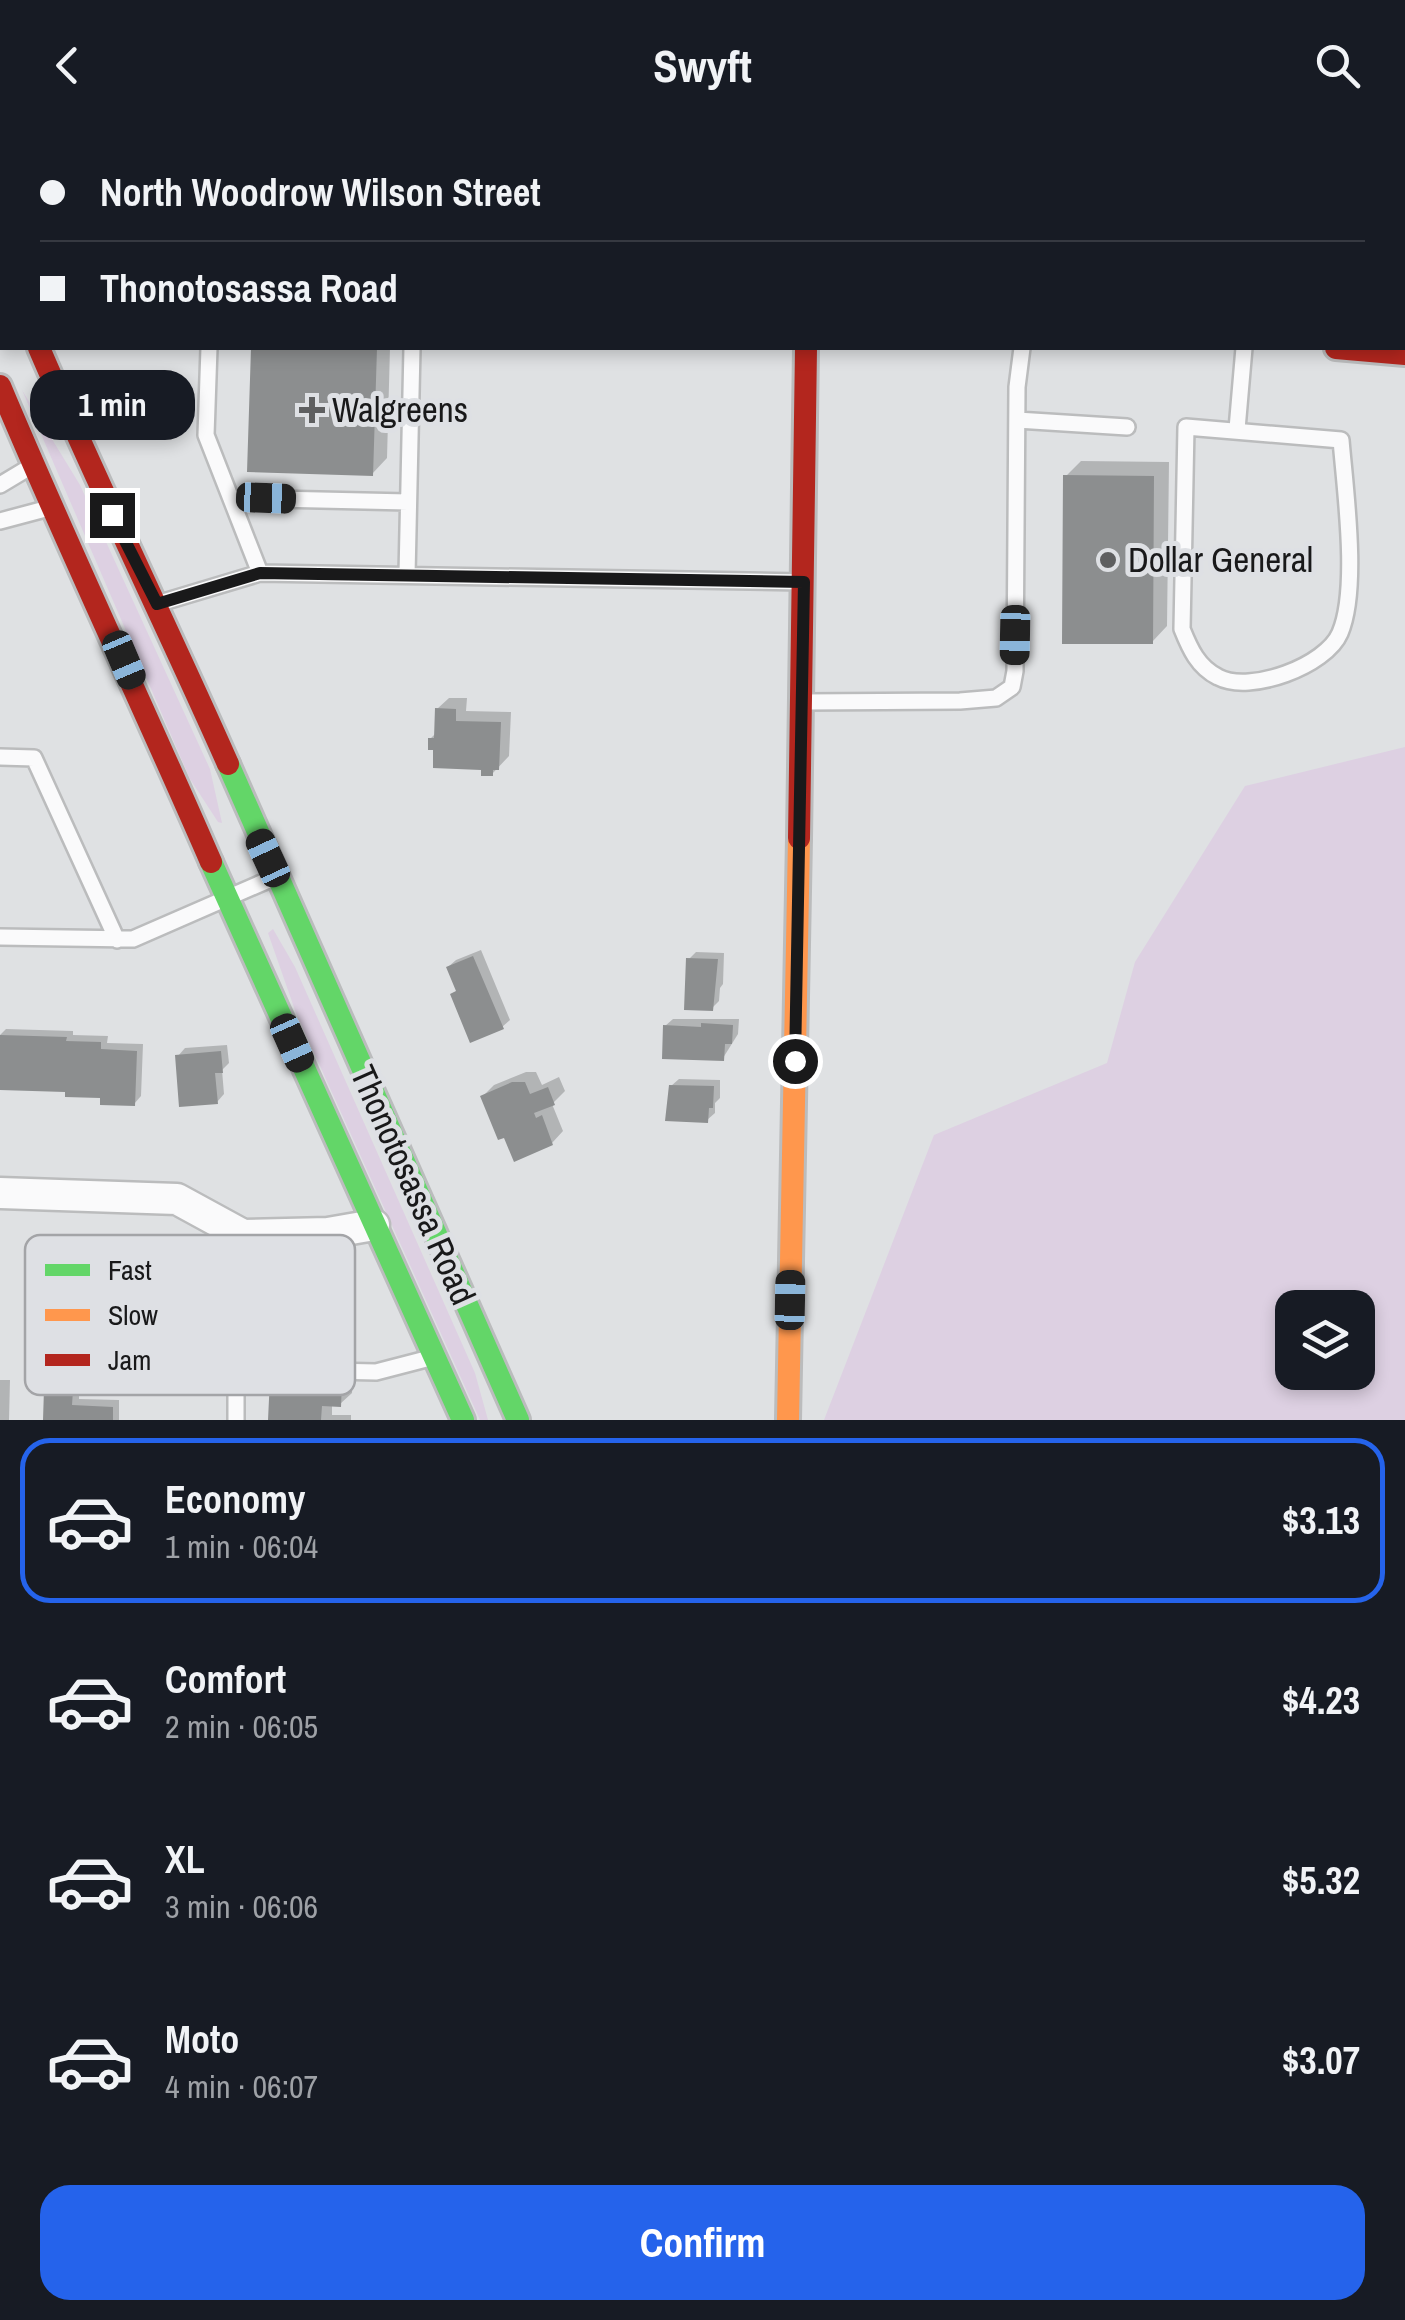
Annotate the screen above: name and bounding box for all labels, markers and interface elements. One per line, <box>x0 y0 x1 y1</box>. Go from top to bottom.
text: Swyft <box>653 35 752 96</box>
icon: back <box>40 38 95 93</box>
icon: search <box>1310 38 1365 93</box>
text: North Woodrow Wilson Street <box>100 167 541 218</box>
text: Thonotosassa Road <box>100 263 398 314</box>
callout: 1 min <box>29 370 194 440</box>
text: 1 min <box>78 383 147 426</box>
place label: Walgreens <box>332 386 468 433</box>
marker: Walgreens <box>301 399 323 421</box>
car <box>235 482 297 514</box>
route end <box>90 493 135 538</box>
place label: Dollar General <box>1128 536 1313 583</box>
marker: Dollar General <box>1097 549 1119 571</box>
car <box>999 605 1031 665</box>
car <box>98 627 150 693</box>
car <box>242 824 294 892</box>
car <box>266 1009 318 1077</box>
route start <box>773 1039 818 1084</box>
street label: Thonotosassa Road <box>340 1058 487 1312</box>
legend <box>25 1235 355 1395</box>
text: Fast <box>108 1251 152 1289</box>
car <box>774 1270 806 1330</box>
map controls <box>1275 1290 1375 1390</box>
button: layers <box>1275 1290 1375 1390</box>
text: Slow <box>108 1296 158 1334</box>
text: Jam <box>108 1341 151 1379</box>
text: Economy <box>165 1474 305 1525</box>
icon: car <box>45 1476 135 1566</box>
text: $3.13 <box>1282 1495 1360 1546</box>
text: 1 min · 06:04 <box>165 1525 318 1568</box>
text: Comfort <box>165 1654 286 1705</box>
icon: car <box>45 1656 135 1746</box>
text: $4.23 <box>1282 1675 1360 1726</box>
text: 2 min · 06:05 <box>165 1705 318 1748</box>
text: XL <box>165 1834 205 1885</box>
icon: car <box>45 1836 135 1926</box>
text: $5.32 <box>1282 1855 1360 1906</box>
text: 3 min · 06:06 <box>165 1885 318 1928</box>
text: Moto <box>165 2014 239 2065</box>
icon: car <box>45 2016 135 2106</box>
text: $3.07 <box>1282 2035 1360 2086</box>
text: 4 min · 06:07 <box>165 2065 318 2108</box>
button: Confirm <box>40 2185 1365 2300</box>

